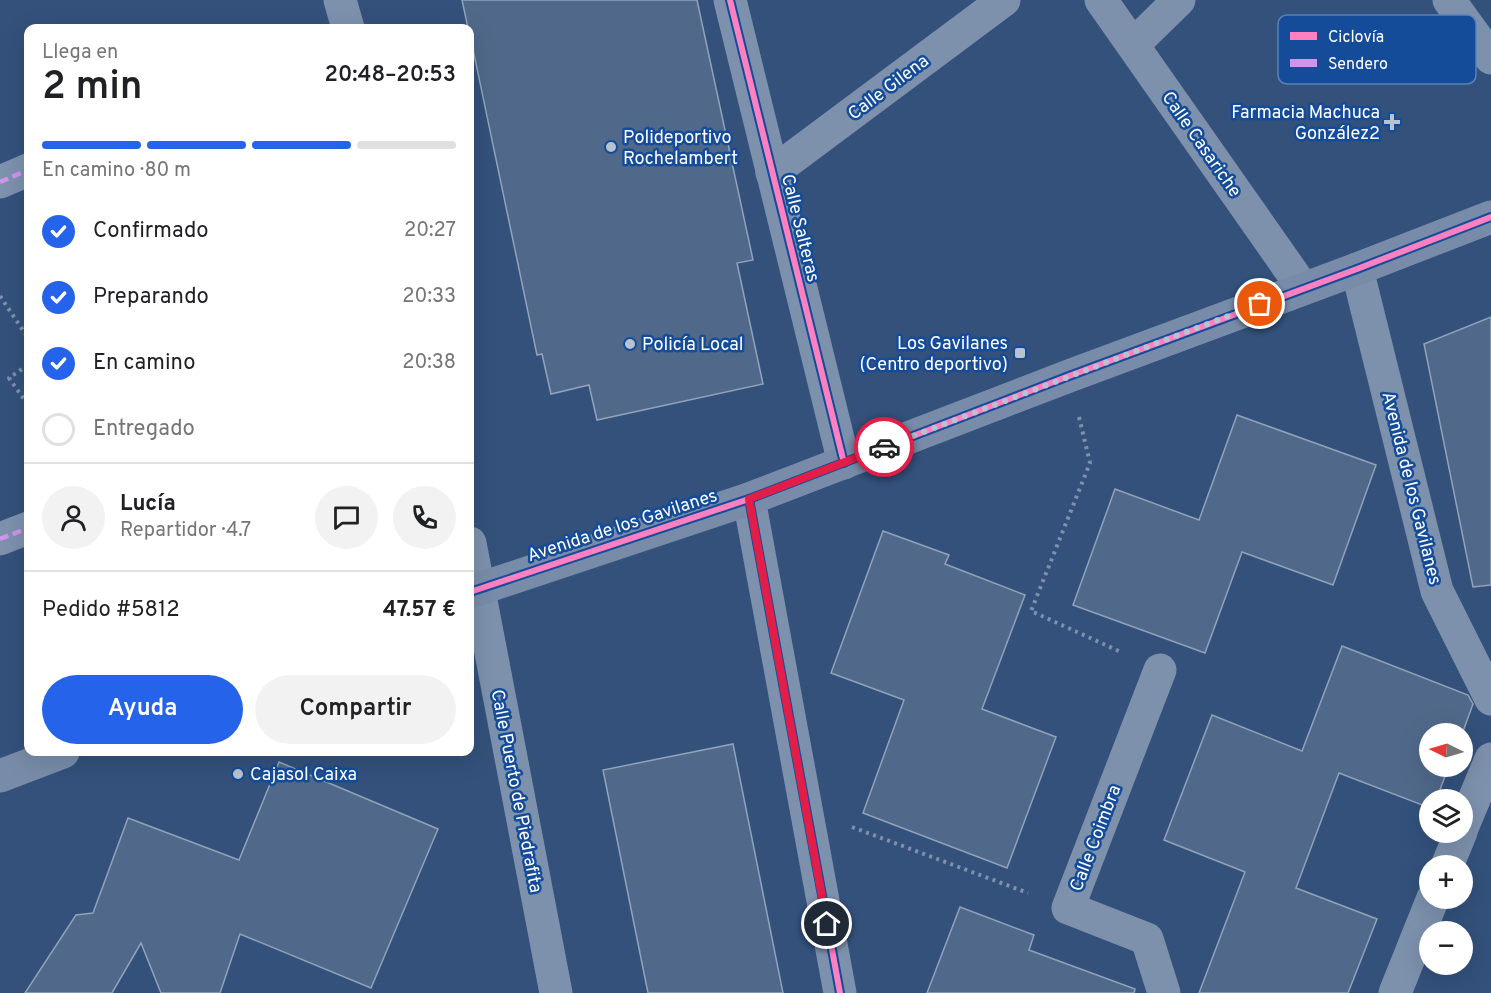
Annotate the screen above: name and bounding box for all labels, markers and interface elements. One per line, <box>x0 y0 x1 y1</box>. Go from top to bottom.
legend <box>1278 15 1476 84</box>
text: Ciclovía <box>1328 28 1384 48</box>
text: Llega en <box>42 40 118 66</box>
street label: Calle Gilena <box>844 50 934 126</box>
text: Sendero <box>1328 55 1388 75</box>
text: 20:48–20:53 <box>325 62 456 89</box>
text: 2 min <box>42 64 143 113</box>
street label: Calle Casariche <box>1156 87 1246 202</box>
place label: Farmacia Machuca González2 <box>1231 102 1380 146</box>
marker: Farmacia Machuca González2 <box>1385 115 1399 129</box>
place label: Polideportivo Rochelambert <box>623 127 738 171</box>
marker: Polideportivo Rochelambert <box>604 140 618 154</box>
text: En camino · 80 m <box>42 158 191 184</box>
street label: Calle Salteras <box>775 172 824 285</box>
icon: check <box>42 215 75 248</box>
text: Confirmado <box>93 218 209 245</box>
text: 20:27 <box>404 218 456 244</box>
pin <box>1234 278 1285 329</box>
icon: check <box>42 281 75 314</box>
text: Preparando <box>93 284 209 311</box>
text: 20:33 <box>402 284 456 310</box>
icon: bag <box>1243 287 1276 320</box>
place label: Los Gavilanes (Centro deportivo) <box>859 333 1008 377</box>
place label: Policía Local <box>642 334 743 357</box>
marker: Policía Local <box>623 337 637 351</box>
marker: Los Gavilanes (Centro deportivo) <box>1013 346 1027 360</box>
icon: check <box>42 347 75 380</box>
text: En camino <box>93 350 195 377</box>
text: 20:38 <box>402 350 456 376</box>
street label: Avenida de los Gavilanes <box>1375 389 1446 587</box>
text: Entregado <box>93 416 195 443</box>
courier <box>854 417 914 477</box>
icon: car <box>868 431 901 464</box>
street label: Avenida de los Gavilanes <box>525 485 720 568</box>
button: person <box>42 486 105 549</box>
button: chat <box>315 486 378 549</box>
button: phone <box>393 486 456 549</box>
text: Lucía <box>120 491 176 518</box>
text: Repartidor · 4.7 <box>120 518 251 544</box>
text: Pedido #5812 <box>42 597 180 624</box>
text: 47.57 € <box>383 597 456 624</box>
button: Ayuda <box>42 675 243 744</box>
button: Compartir <box>255 675 456 744</box>
street label: Calle Puerto de Piedrafita <box>485 688 547 895</box>
north arrow <box>1419 723 1473 777</box>
map controls <box>1419 723 1473 975</box>
place label: Cajasol Caixa <box>250 764 357 787</box>
marker: Cajasol Caixa <box>231 767 245 781</box>
street label: Calle Coimbra <box>1066 782 1127 895</box>
button: layers <box>1419 789 1473 843</box>
button: + <box>1419 855 1473 909</box>
pin <box>801 898 852 949</box>
icon: home <box>810 907 843 940</box>
button: − <box>1419 921 1473 975</box>

